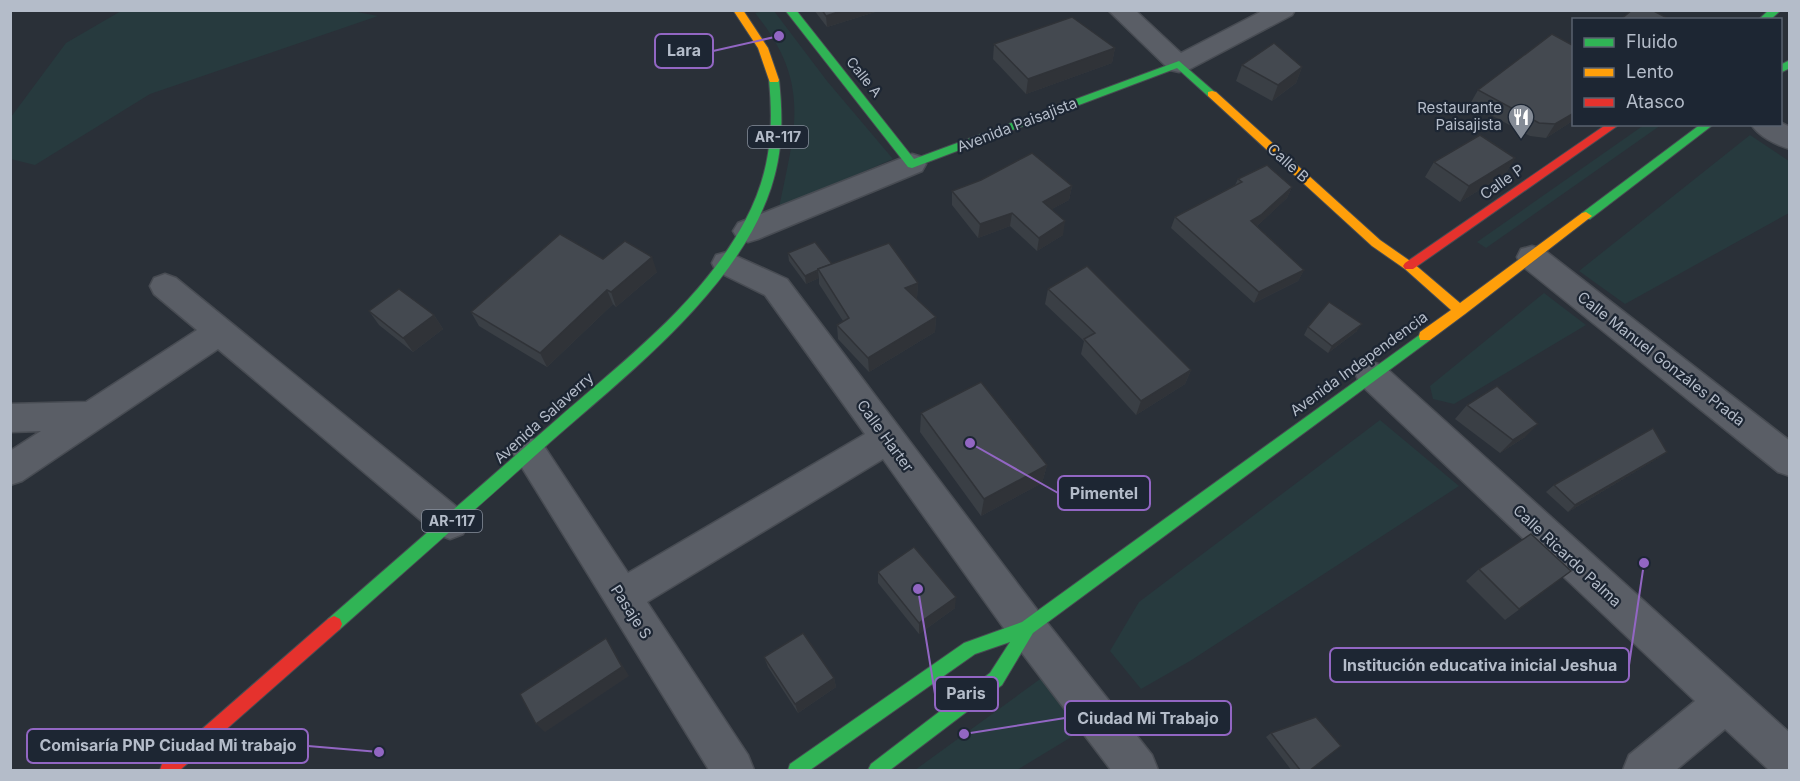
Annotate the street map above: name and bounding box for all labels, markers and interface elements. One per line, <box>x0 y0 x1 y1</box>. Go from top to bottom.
legend <box>1572 18 1782 126</box>
text: Fluido <box>1626 31 1678 52</box>
callout: Lara <box>655 34 713 68</box>
text: Lara <box>667 40 701 60</box>
street label: Calle A <box>843 53 886 100</box>
text: Lento <box>1626 61 1674 82</box>
text: Atasco <box>1626 91 1685 112</box>
street label: Avenida Paisajista <box>954 93 1080 156</box>
place label: Restaurante Paisajista <box>1417 98 1502 134</box>
restaurant icon: Restaurante Paisajista <box>1506 102 1536 140</box>
road number: AR-117 <box>748 126 808 148</box>
street label: Calle B <box>1264 139 1313 186</box>
street label: Calle P <box>1476 160 1527 203</box>
street label: Calle Manuel Gonzáles Prada <box>1574 287 1749 430</box>
street label: Avenida Independencia <box>1286 307 1431 420</box>
street label: Avenida Salaverry <box>490 368 598 467</box>
street label: Calle Harter <box>853 396 918 476</box>
callout: Pimentel <box>1058 476 1150 510</box>
text: Pimentel <box>1070 483 1138 503</box>
street label: Calle Ricardo Palma <box>1509 501 1625 611</box>
road number: AR-117 <box>422 510 482 532</box>
street label: Pasaje S <box>607 581 656 642</box>
callout: Institución educativa inicial Jeshua <box>1330 648 1629 682</box>
text: Institución educativa inicial Jeshua <box>1343 655 1617 675</box>
callout: Paris <box>935 677 998 711</box>
text: Paris <box>946 683 986 703</box>
callout: Ciudad Mi Trabajo <box>1065 701 1231 735</box>
text: Ciudad Mi Trabajo <box>1077 708 1219 728</box>
callout: Comisaría PNP Ciudad Mi trabajo <box>27 729 308 763</box>
text: Comisaría PNP Ciudad Mi trabajo <box>39 735 297 755</box>

